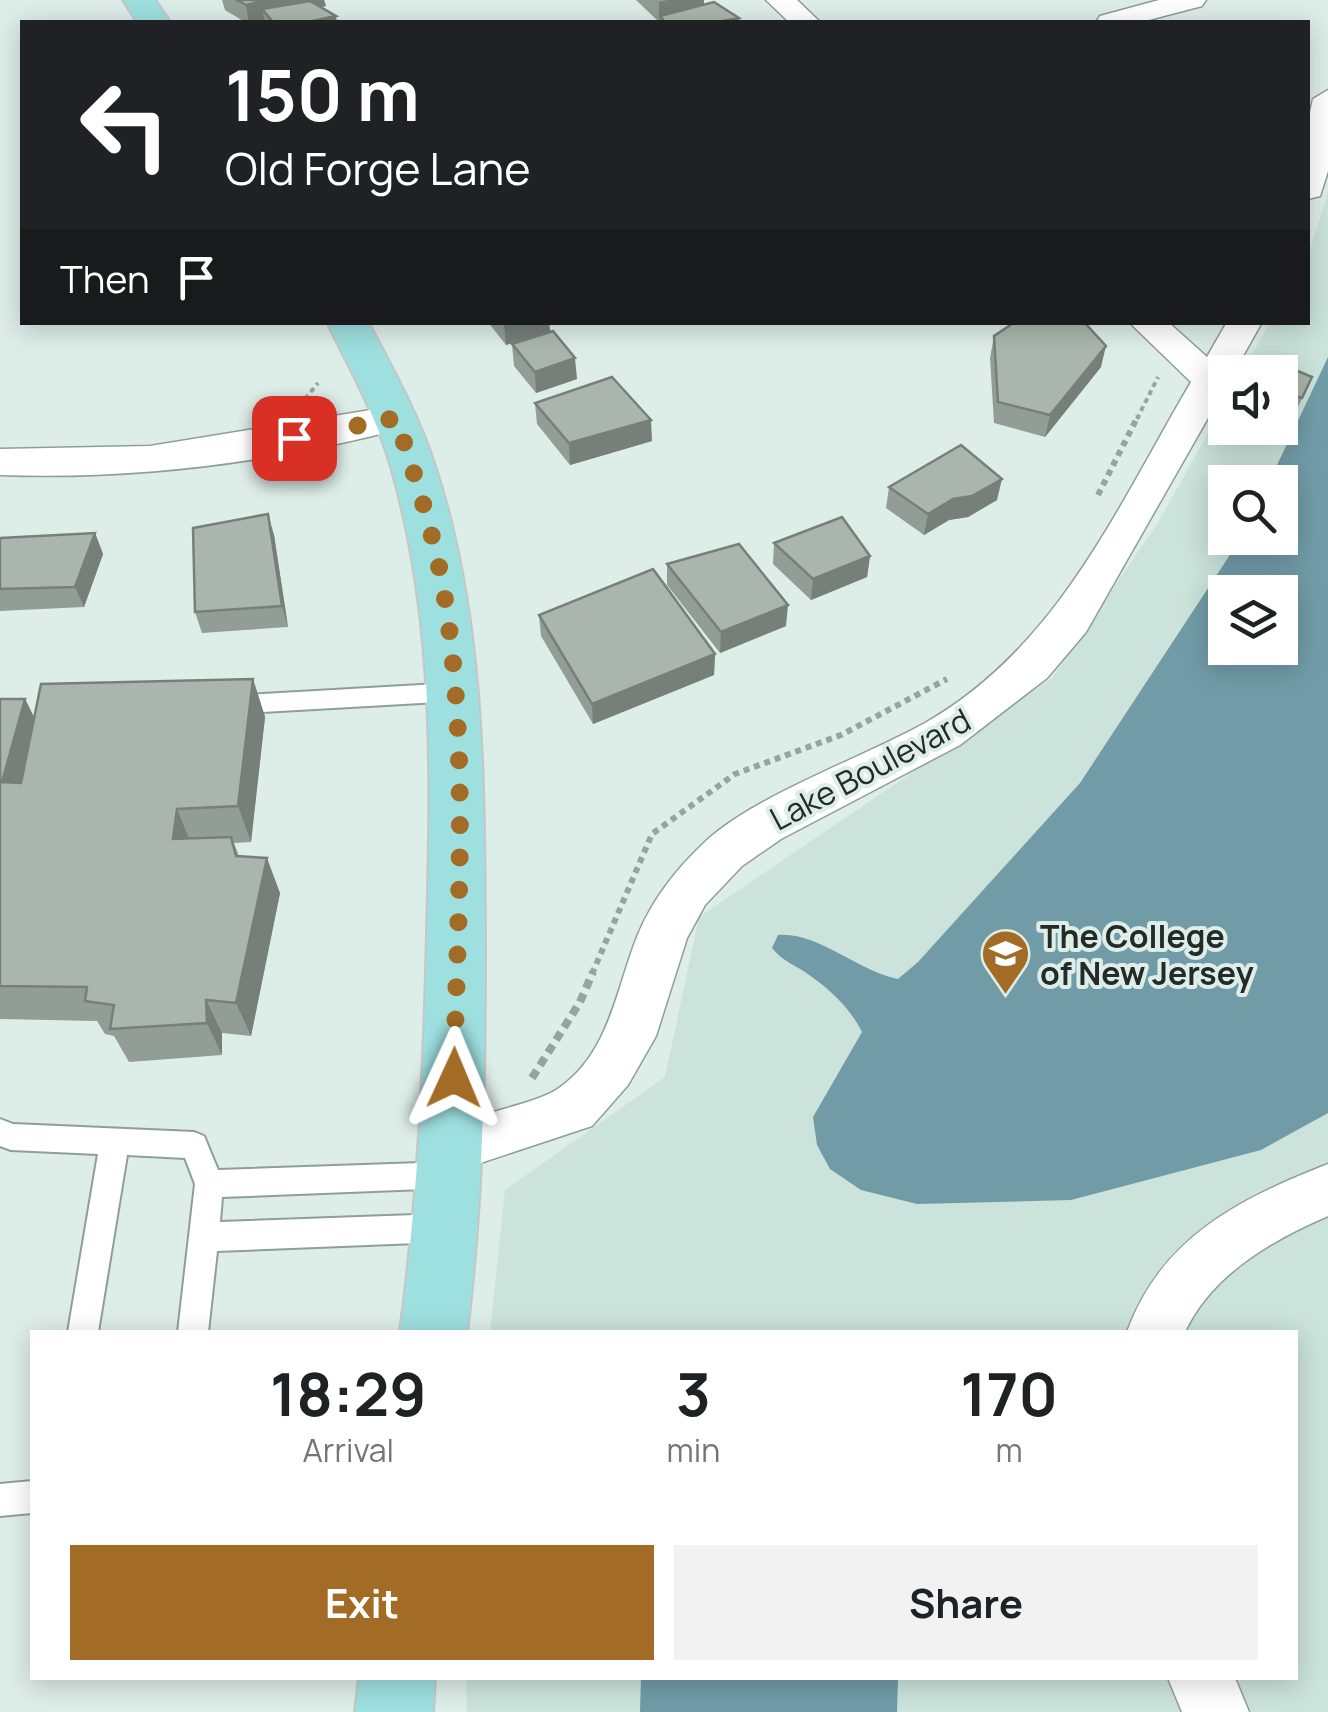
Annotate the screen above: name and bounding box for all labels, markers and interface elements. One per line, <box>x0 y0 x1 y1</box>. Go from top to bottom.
text: 150 m <box>225 46 420 142</box>
icon: left <box>60 60 190 190</box>
text: Old Forge Lane <box>225 137 530 199</box>
icon: arrive <box>169 250 224 305</box>
text: Then <box>60 252 149 304</box>
map controls <box>1208 355 1298 665</box>
button: sound <box>1208 355 1298 445</box>
pin <box>252 396 337 481</box>
icon: arrive <box>267 411 322 466</box>
button: search <box>1208 465 1298 555</box>
button: layers <box>1208 575 1298 665</box>
street label: Lake Boulevard <box>762 698 978 840</box>
place label: The College of New Jersey <box>1040 914 1254 995</box>
school or university icon: The College of New Jersey <box>979 928 1031 996</box>
position arrow <box>402 1026 506 1130</box>
text: 18:29 <box>270 1352 427 1434</box>
text: 3 <box>676 1352 711 1434</box>
text: 170 <box>960 1352 1058 1434</box>
text: Arrival <box>303 1428 394 1472</box>
text: min <box>667 1428 720 1472</box>
text: m <box>996 1428 1023 1472</box>
button: Exit <box>70 1545 654 1660</box>
button: Share <box>674 1545 1258 1660</box>

